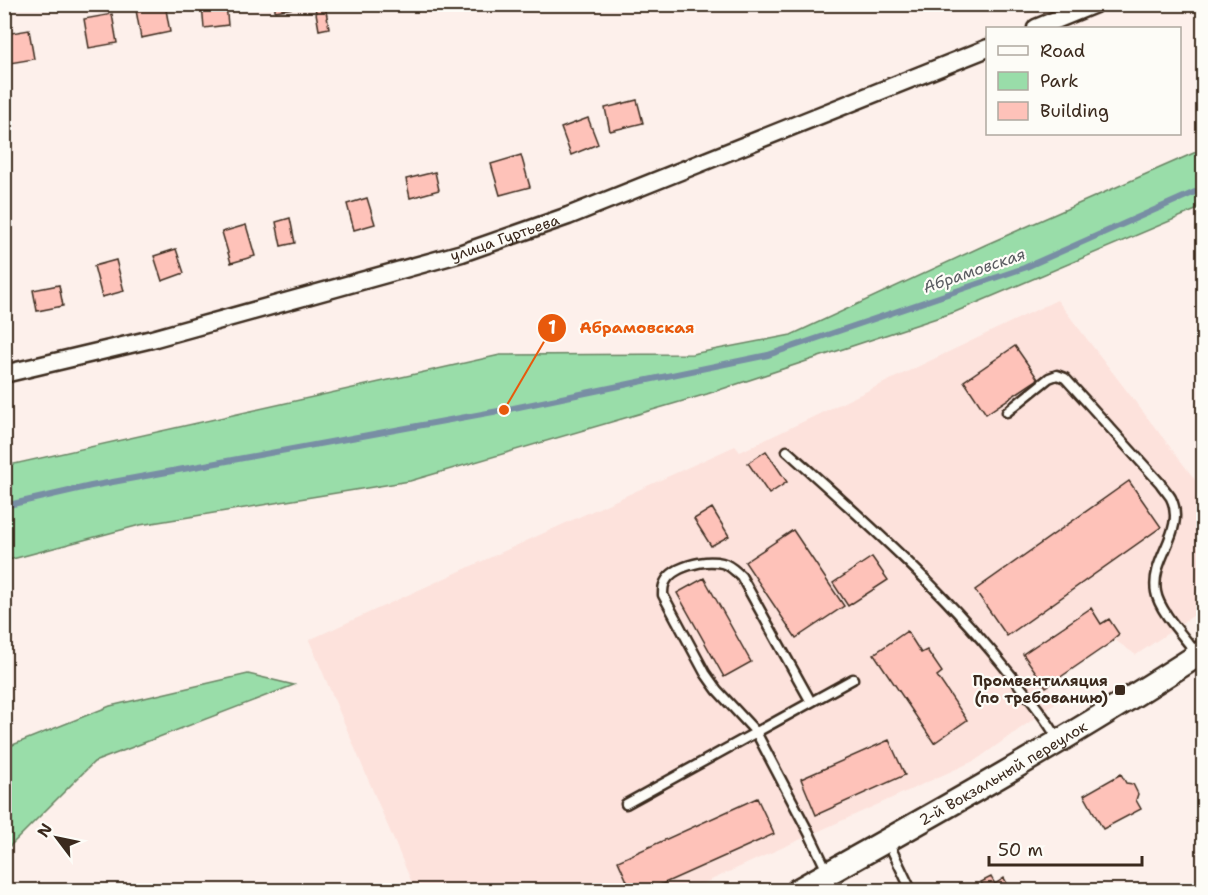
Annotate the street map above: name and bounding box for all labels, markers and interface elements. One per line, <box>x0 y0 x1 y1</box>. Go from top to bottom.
legend <box>986 27 1181 135</box>
text: Road <box>1040 39 1085 63</box>
text: Park <box>1040 69 1079 93</box>
text: Building <box>1040 99 1109 123</box>
street label: улица Гуртьева <box>448 210 563 266</box>
water label: Абрамовская <box>920 243 1028 298</box>
callout: Абрамовская <box>537 311 706 345</box>
text: 1 <box>548 316 556 340</box>
text: Абрамовская <box>579 317 695 338</box>
place label: Промвентиляция (по требованию) <box>973 671 1108 708</box>
marker: Промвентиляция (по требованию) <box>1113 683 1127 697</box>
street label: 2-й Вокзальный переулок <box>915 716 1091 830</box>
north arrow <box>27 808 87 868</box>
text: N <box>32 819 57 841</box>
scale bar <box>989 829 1142 867</box>
text: 50 m <box>998 838 1043 862</box>

